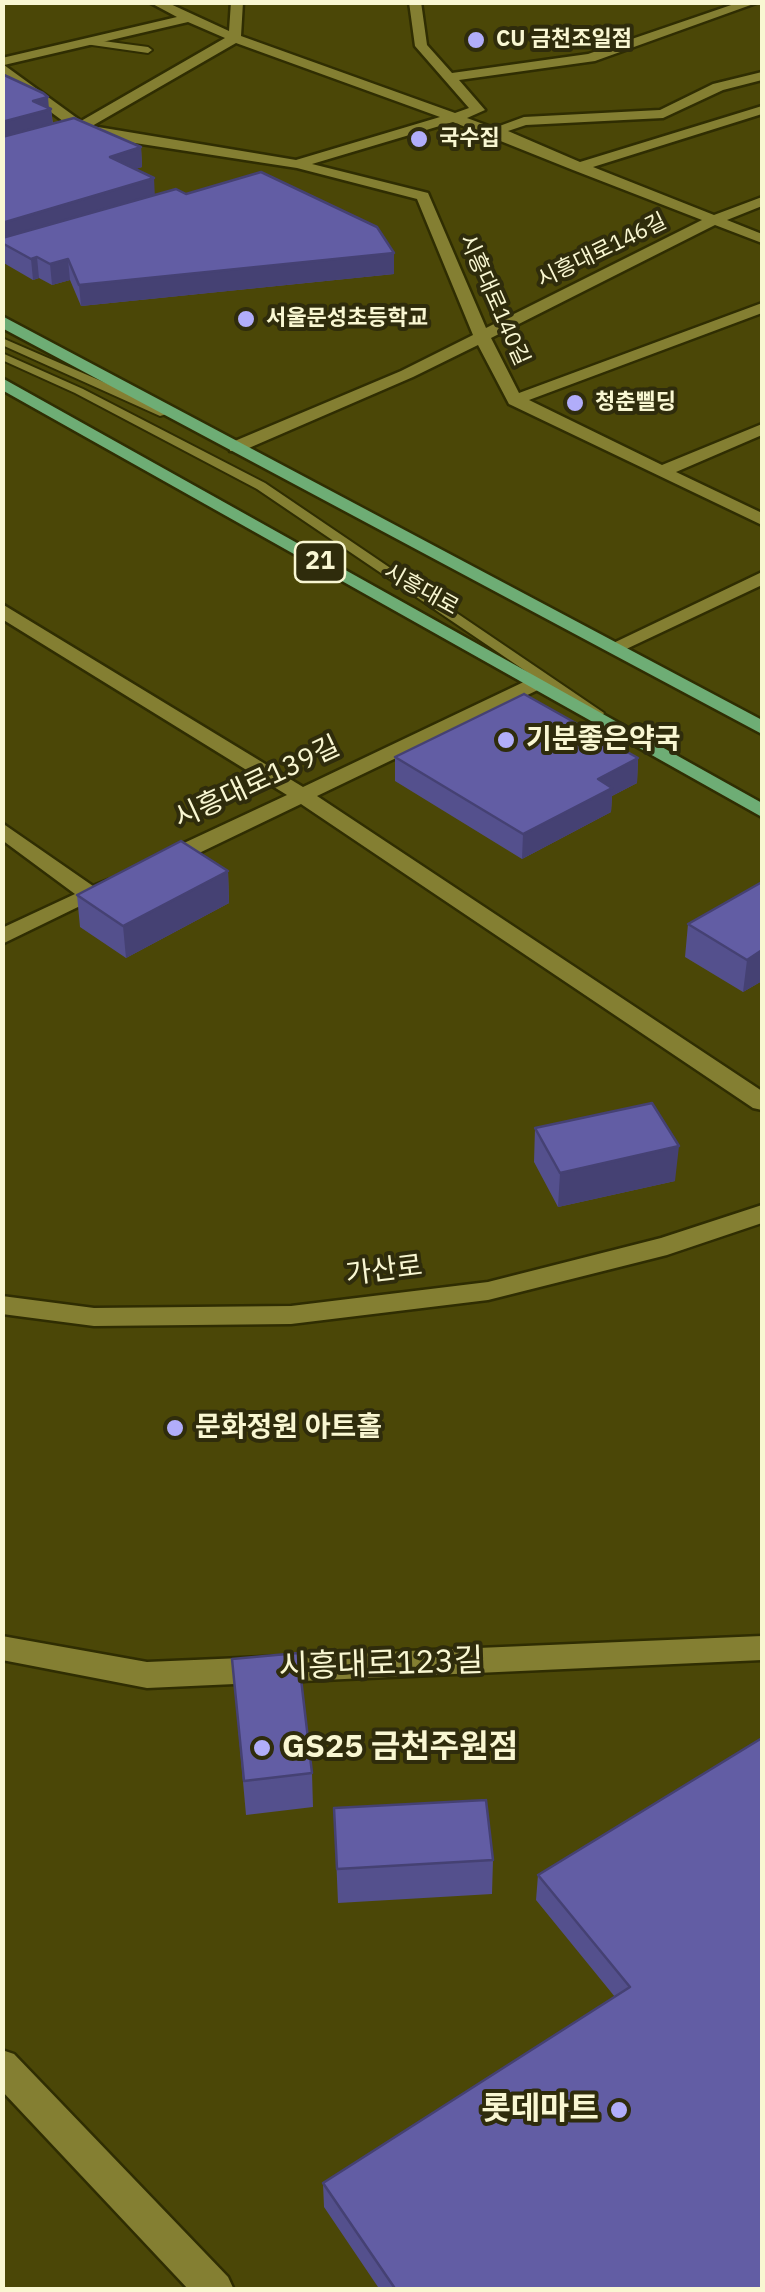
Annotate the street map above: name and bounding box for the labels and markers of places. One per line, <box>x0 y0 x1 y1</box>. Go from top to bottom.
place label: CU 금천조일점 <box>496 27 632 53</box>
marker: CU 금천조일점 <box>465 29 487 51</box>
place label: 국수집 <box>439 126 500 152</box>
marker: 국수집 <box>408 128 430 150</box>
place label: 서울문성초등학교 <box>266 306 428 332</box>
marker: 서울문성초등학교 <box>235 308 257 330</box>
place label: 청춘삘딩 <box>595 390 676 416</box>
marker: 청춘삘딩 <box>564 392 586 414</box>
place label: 기분좋은약국 <box>526 723 681 757</box>
marker: 기분좋은약국 <box>495 729 517 751</box>
place label: 문화정원 아트홀 <box>195 1411 382 1445</box>
marker: 문화정원 아트홀 <box>164 1417 186 1439</box>
place label: GS25 금천주원점 <box>282 1729 518 1767</box>
marker: GS25 금천주원점 <box>251 1737 273 1759</box>
place label: 롯데마트 <box>481 2091 599 2129</box>
marker: 롯데마트 <box>608 2099 630 2121</box>

